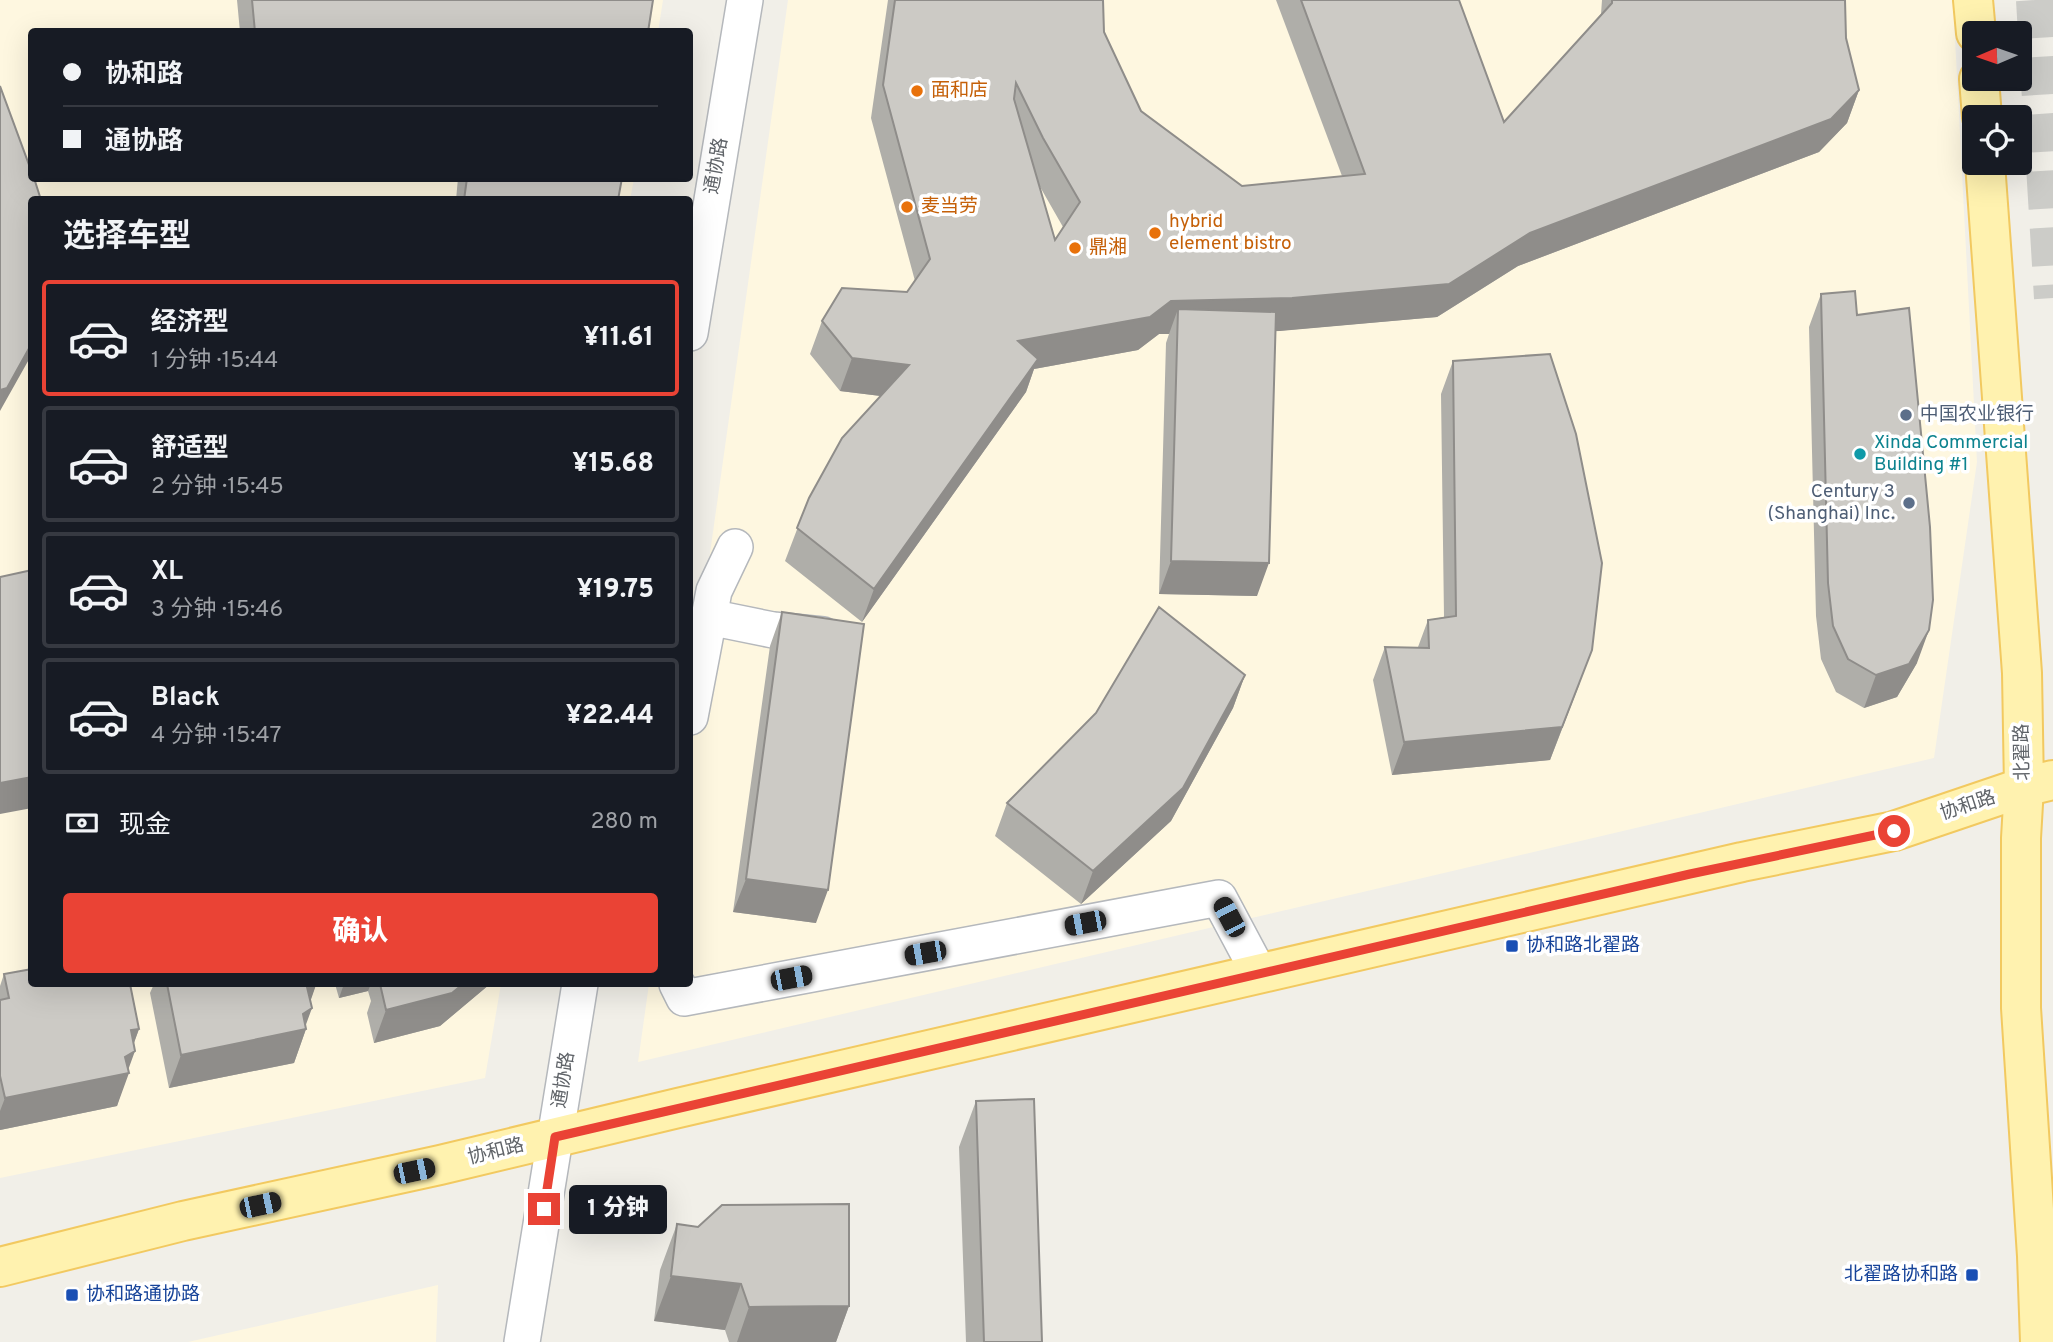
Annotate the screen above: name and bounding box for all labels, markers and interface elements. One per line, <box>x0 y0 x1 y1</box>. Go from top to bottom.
north arrow <box>1962 21 2032 91</box>
map controls <box>1962 21 2032 175</box>
text: 协和路 <box>105 59 183 92</box>
place label: 面和店 <box>931 79 988 103</box>
marker: 面和店 <box>909 83 925 99</box>
button: locate <box>1962 105 2032 175</box>
text: 通协路 <box>105 126 183 159</box>
street label: 通协路 <box>700 136 734 196</box>
place label: 麦当劳 <box>921 195 978 219</box>
marker: 麦当劳 <box>899 199 915 215</box>
place label: hybrid element bistro <box>1169 210 1292 256</box>
text: 选择车型 <box>63 218 191 258</box>
marker: hybrid element bistro <box>1147 225 1163 241</box>
place label: 鼎湘 <box>1089 236 1127 260</box>
marker: 鼎湘 <box>1067 240 1083 256</box>
icon: car <box>67 307 130 370</box>
text: 经济型 <box>151 307 229 340</box>
text: ¥11.61 <box>583 322 654 355</box>
text: 1 分钟 · 15:44 <box>151 347 278 376</box>
place label: 中国农业银行 <box>1920 403 2034 427</box>
marker: 中国农业银行 <box>1898 407 1914 423</box>
place label: Xinda Commercial Building #1 <box>1874 431 2028 477</box>
icon: car <box>67 433 130 496</box>
text: 舒适型 <box>151 433 229 466</box>
marker: Xinda Commercial Building #1 <box>1852 446 1868 462</box>
text: ¥15.68 <box>572 448 654 481</box>
text: 2 分钟 · 15:45 <box>151 473 284 502</box>
place label: Century 3 (Shanghai) Inc. <box>1767 480 1895 526</box>
marker: Century 3 (Shanghai) Inc. <box>1901 495 1917 511</box>
text: XL <box>151 556 183 589</box>
icon: car <box>67 559 130 622</box>
text: ¥19.75 <box>577 574 654 607</box>
text: 3 分钟 · 15:46 <box>151 596 283 625</box>
text: Black <box>151 682 220 715</box>
icon: car <box>67 685 130 748</box>
text: ¥22.44 <box>566 700 654 733</box>
text: 4 分钟 · 15:47 <box>151 722 282 751</box>
street label: 北翟路 <box>2011 723 2035 781</box>
street label: 协和路 <box>1937 786 1999 826</box>
icon: cash <box>63 804 101 842</box>
text: 280 m <box>590 808 658 837</box>
text: 现金 <box>119 810 171 843</box>
route start <box>1878 815 1910 847</box>
button: 确认 <box>63 893 658 973</box>
car <box>1210 894 1249 940</box>
car <box>1063 909 1108 937</box>
place label: 协和路北翟路 <box>1526 934 1640 958</box>
marker: 协和路北翟路 <box>1504 938 1520 954</box>
car <box>903 939 948 967</box>
car <box>769 964 814 992</box>
street label: 通协路 <box>548 1050 580 1110</box>
street label: 协和路 <box>465 1133 527 1171</box>
car <box>392 1156 437 1186</box>
callout: 1 分钟 <box>568 1184 666 1234</box>
car <box>238 1190 283 1220</box>
route end <box>528 1193 560 1225</box>
text: 1 分钟 <box>587 1195 649 1224</box>
place label: 北翟路协和路 <box>1844 1263 1958 1287</box>
marker: 北翟路协和路 <box>1964 1267 1980 1283</box>
place label: 协和路通协路 <box>86 1283 200 1307</box>
marker: 协和路通协路 <box>64 1287 80 1303</box>

